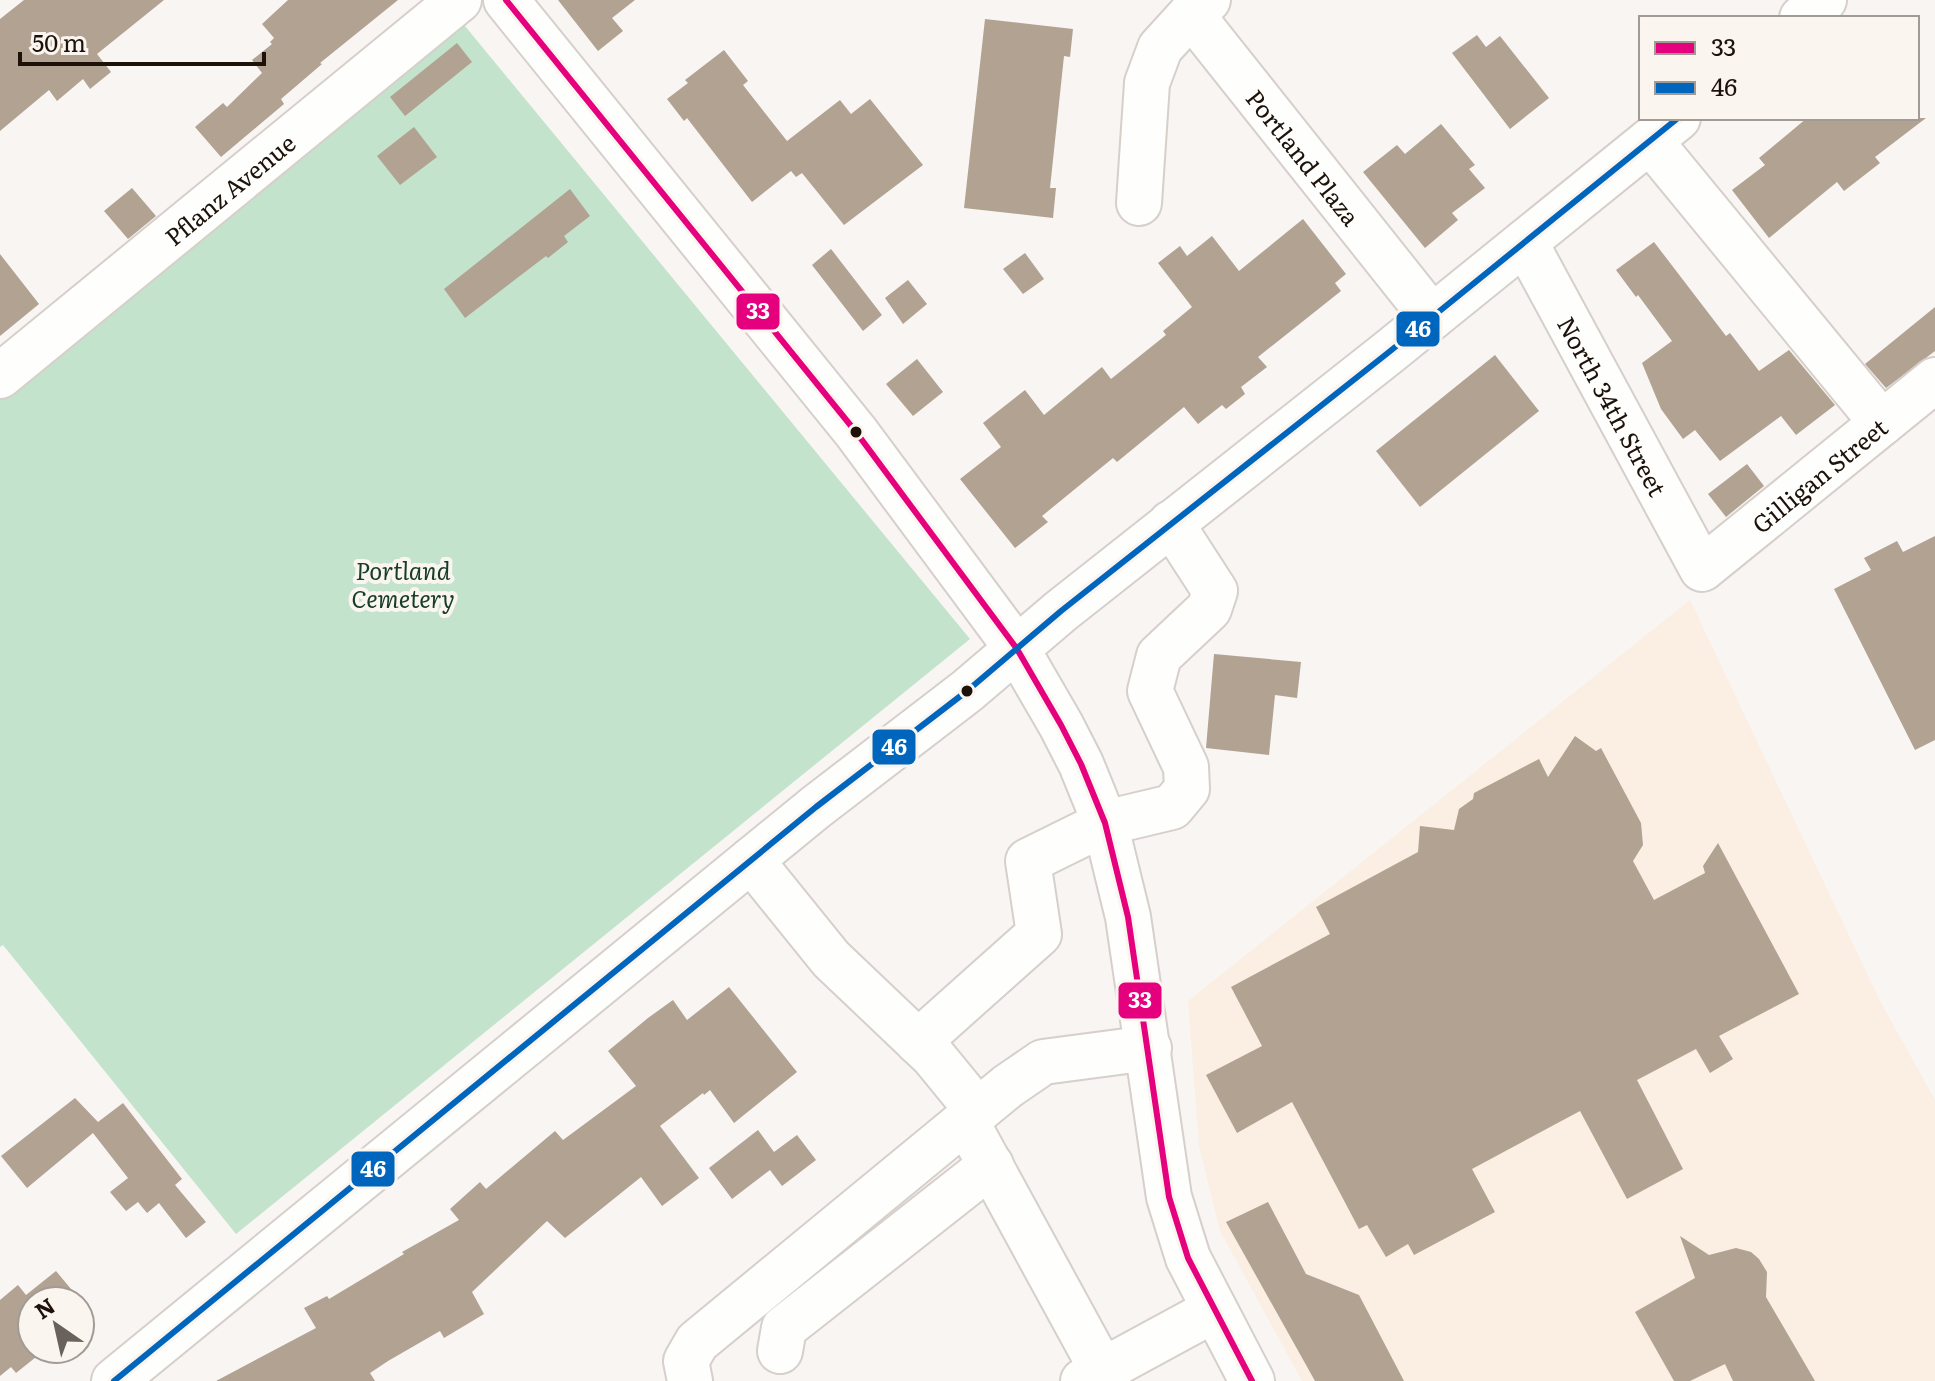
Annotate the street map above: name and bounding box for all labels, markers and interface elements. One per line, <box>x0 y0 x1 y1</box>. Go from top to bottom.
scale bar <box>20 16 264 66</box>
legend <box>1639 16 1919 120</box>
text: 50 m <box>32 24 86 59</box>
text: 33 <box>1711 28 1736 63</box>
text: 46 <box>1711 68 1737 103</box>
street label: Portland Plaza <box>1239 81 1369 232</box>
street label: Pflanz Avenue <box>156 124 302 253</box>
line badge: 33 <box>735 292 781 331</box>
text: 33 <box>746 293 770 326</box>
street label: North 34th Street <box>1551 309 1677 502</box>
line badge: 46 <box>1395 310 1441 348</box>
text: 46 <box>1405 311 1431 344</box>
street label: Gilligan Street <box>1743 409 1894 540</box>
unlabelled marker <box>848 424 864 440</box>
park label: Portland Cemetery <box>351 552 455 615</box>
unlabelled marker <box>959 683 975 699</box>
line badge: 46 <box>871 728 917 766</box>
text: 46 <box>881 729 907 762</box>
line badge: 33 <box>1117 981 1163 1020</box>
text: 33 <box>1128 982 1152 1015</box>
line badge: 46 <box>350 1150 396 1188</box>
text: 46 <box>360 1151 386 1184</box>
north arrow <box>16 1285 96 1365</box>
text: N <box>27 1288 61 1326</box>

